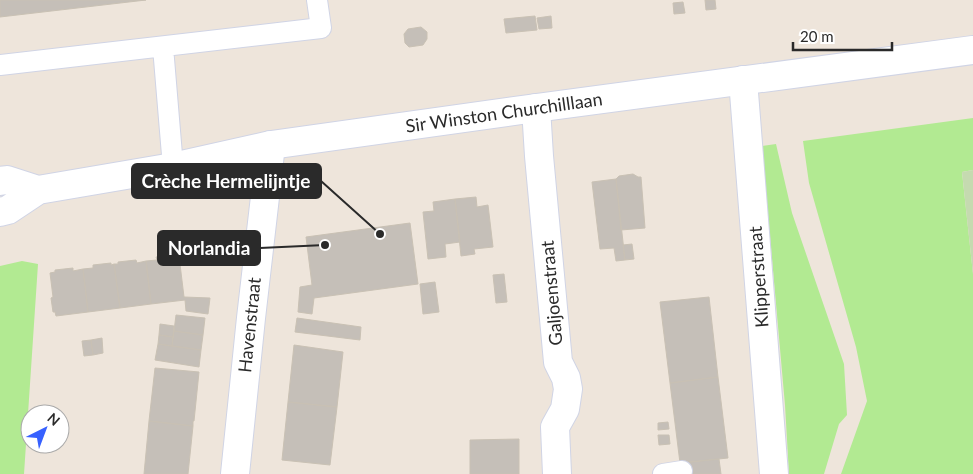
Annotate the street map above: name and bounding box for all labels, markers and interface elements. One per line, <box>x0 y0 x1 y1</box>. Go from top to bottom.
scale bar <box>793 20 892 52</box>
text: 20 m <box>800 27 834 45</box>
street label: Sir Winston Churchilllaan <box>404 87 604 137</box>
callout: Crèche Hermelijntje <box>132 164 321 198</box>
text: Crèche Hermelijntje <box>142 169 310 192</box>
street label: Klipperstraat <box>743 225 773 328</box>
callout: Norlandia <box>158 231 260 265</box>
text: Norlandia <box>168 236 250 259</box>
street label: Galjoenstraat <box>535 239 567 346</box>
street label: Havenstraat <box>233 276 265 374</box>
north arrow <box>20 404 70 454</box>
text: N <box>44 409 64 429</box>

